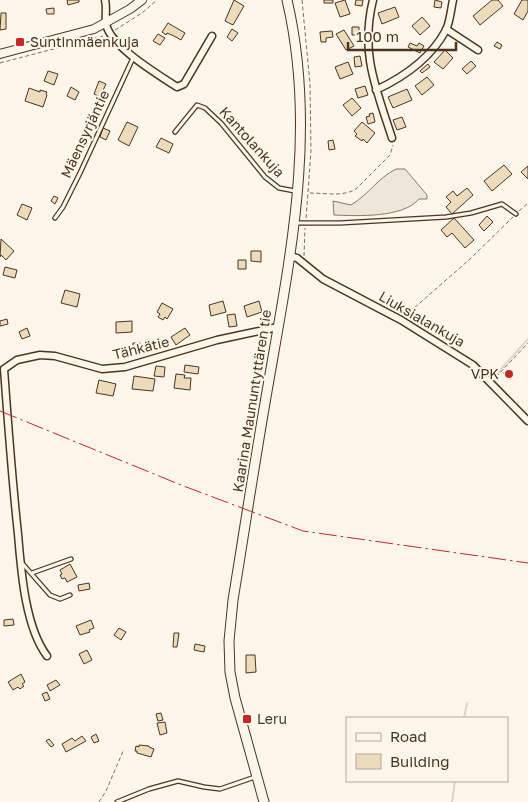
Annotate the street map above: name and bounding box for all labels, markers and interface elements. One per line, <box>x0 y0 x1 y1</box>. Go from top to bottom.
scale bar <box>348 20 456 52</box>
text: 100 m <box>356 27 399 45</box>
place label: Suntinmäenkuja <box>30 33 139 50</box>
marker: Suntinmäenkuja <box>14 36 26 48</box>
street label: Mäensyrjäntie <box>57 87 112 180</box>
street label: Kantolankuja <box>216 103 288 180</box>
street label: Liuksialankuja <box>376 287 468 350</box>
street label: Kaarina Maununtyttären tie <box>229 308 274 493</box>
street label: Tähkätie <box>111 332 171 363</box>
place label: VPK <box>471 365 499 382</box>
marker: VPK <box>503 368 515 380</box>
place label: Leru <box>257 710 287 727</box>
marker: Leru <box>241 713 253 725</box>
legend <box>346 717 508 782</box>
text: Road <box>390 727 427 745</box>
text: Building <box>390 752 450 770</box>

